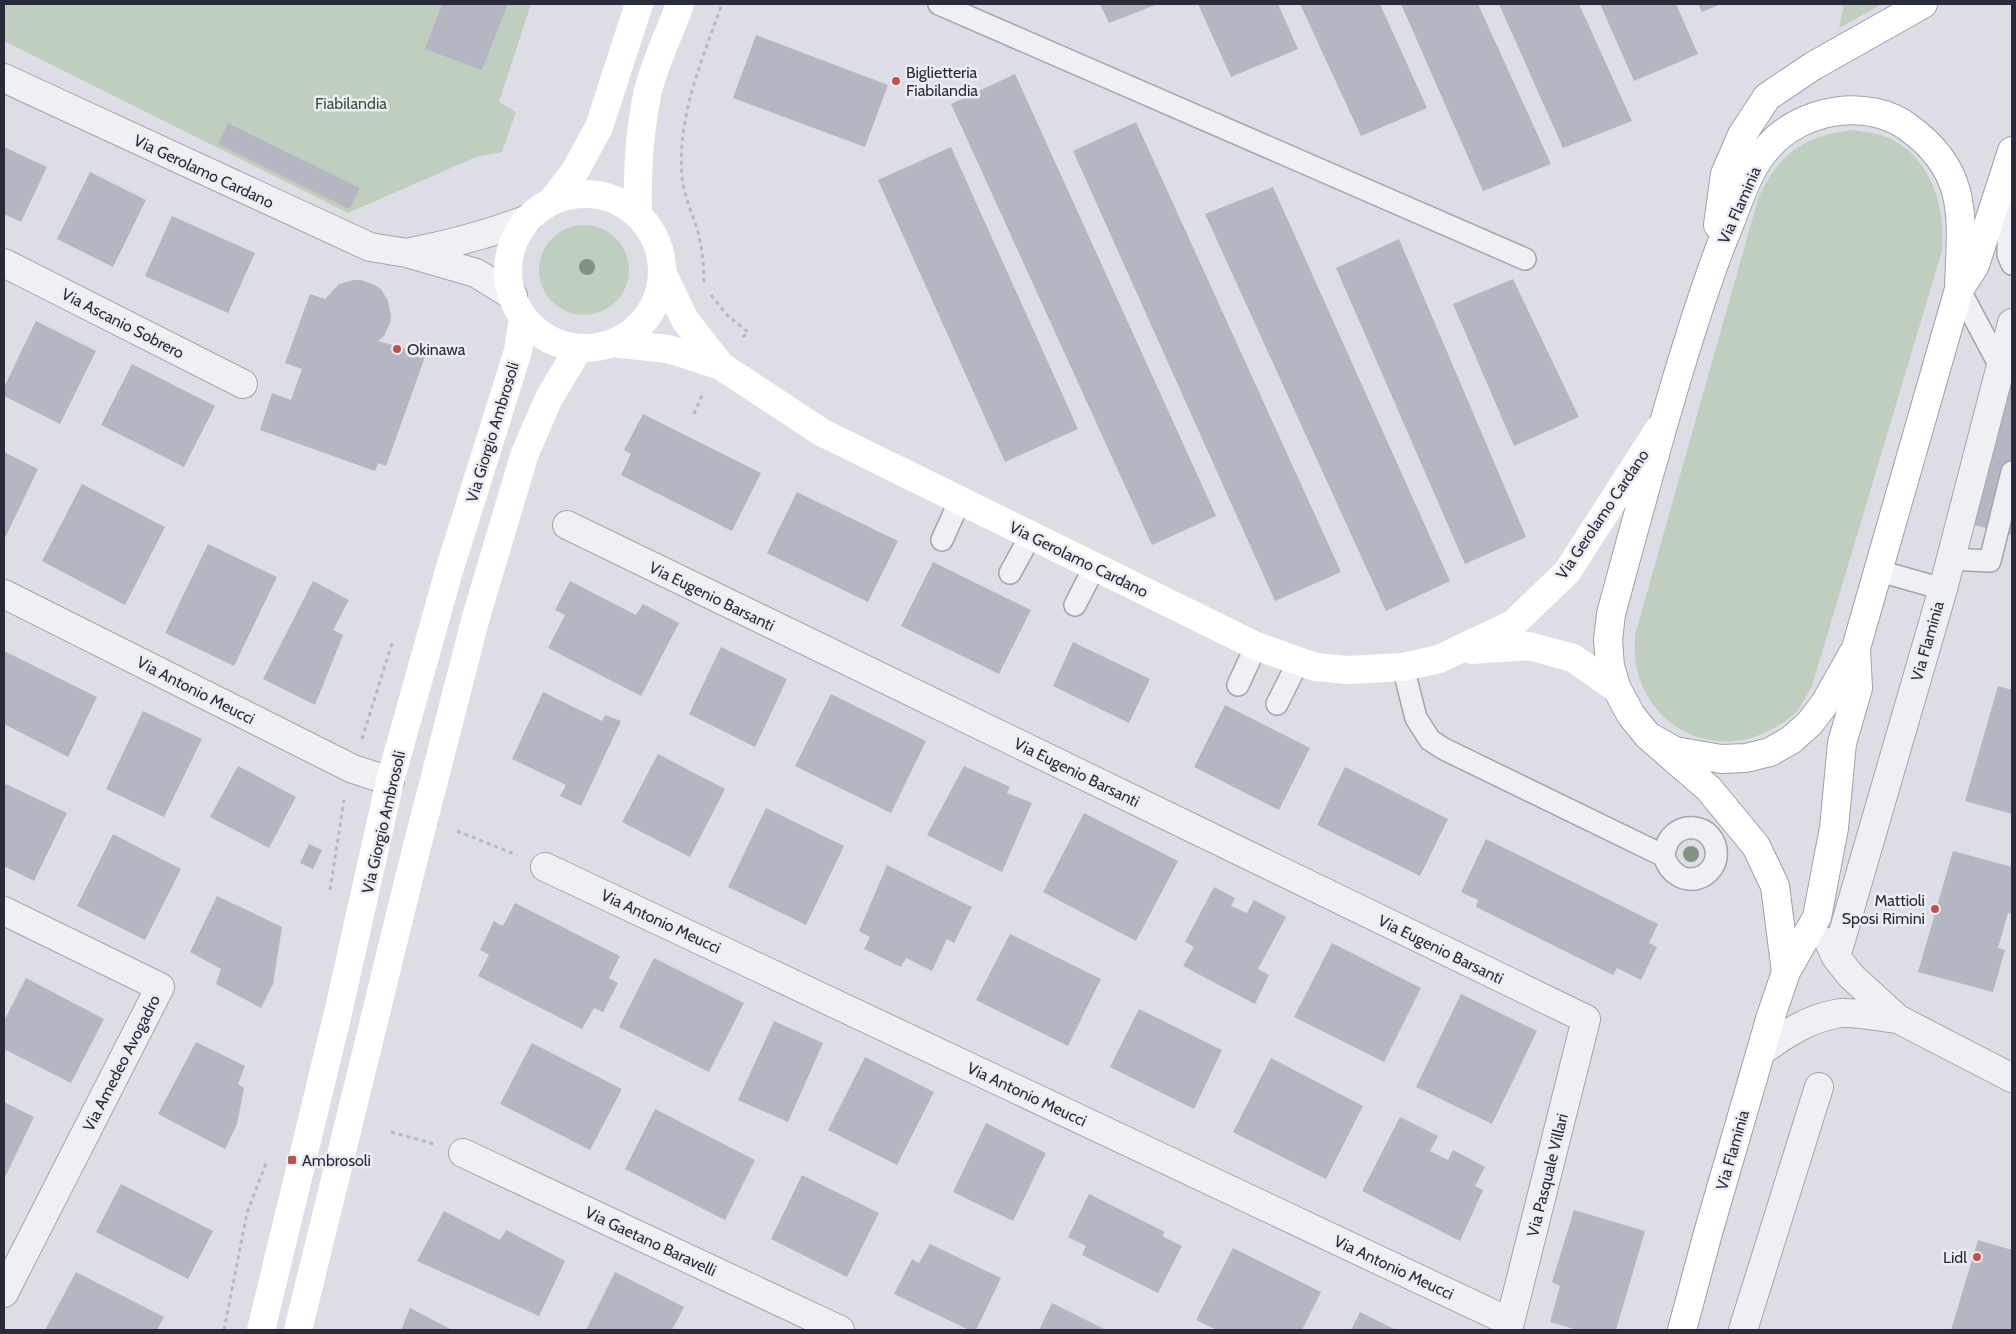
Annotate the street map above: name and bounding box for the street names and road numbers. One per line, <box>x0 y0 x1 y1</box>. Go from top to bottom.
street label: Via Gerolamo Cardano <box>131 131 277 212</box>
street label: Via Flaminia <box>1714 163 1765 247</box>
street label: Via Ascanio Sobrero <box>58 284 187 363</box>
street label: Via Giorgio Ambrosoli <box>462 360 523 505</box>
street label: Via Gerolamo Cardano <box>1552 446 1653 583</box>
street label: Via Gerolamo Cardano <box>1006 518 1152 601</box>
street label: Via Eugenio Barsanti <box>646 558 778 635</box>
street label: Via Flaminia <box>1907 599 1948 683</box>
street label: Via Antonio Meucci <box>134 653 258 728</box>
street label: Via Eugenio Barsanti <box>1011 734 1143 811</box>
street label: Via Giorgio Ambrosoli <box>358 749 409 895</box>
street label: Via Antonio Meucci <box>598 885 724 958</box>
street label: Via Eugenio Barsanti <box>1375 911 1507 988</box>
street label: Via Amedeo Avogadro <box>79 992 164 1135</box>
street label: Via Antonio Meucci <box>964 1058 1090 1131</box>
street label: Via Flaminia <box>1712 1108 1753 1192</box>
street label: Via Pasquale Villari <box>1523 1112 1572 1239</box>
street label: Via Gaetano Baravelli <box>582 1203 719 1280</box>
street label: Via Antonio Meucci <box>1331 1231 1457 1304</box>

